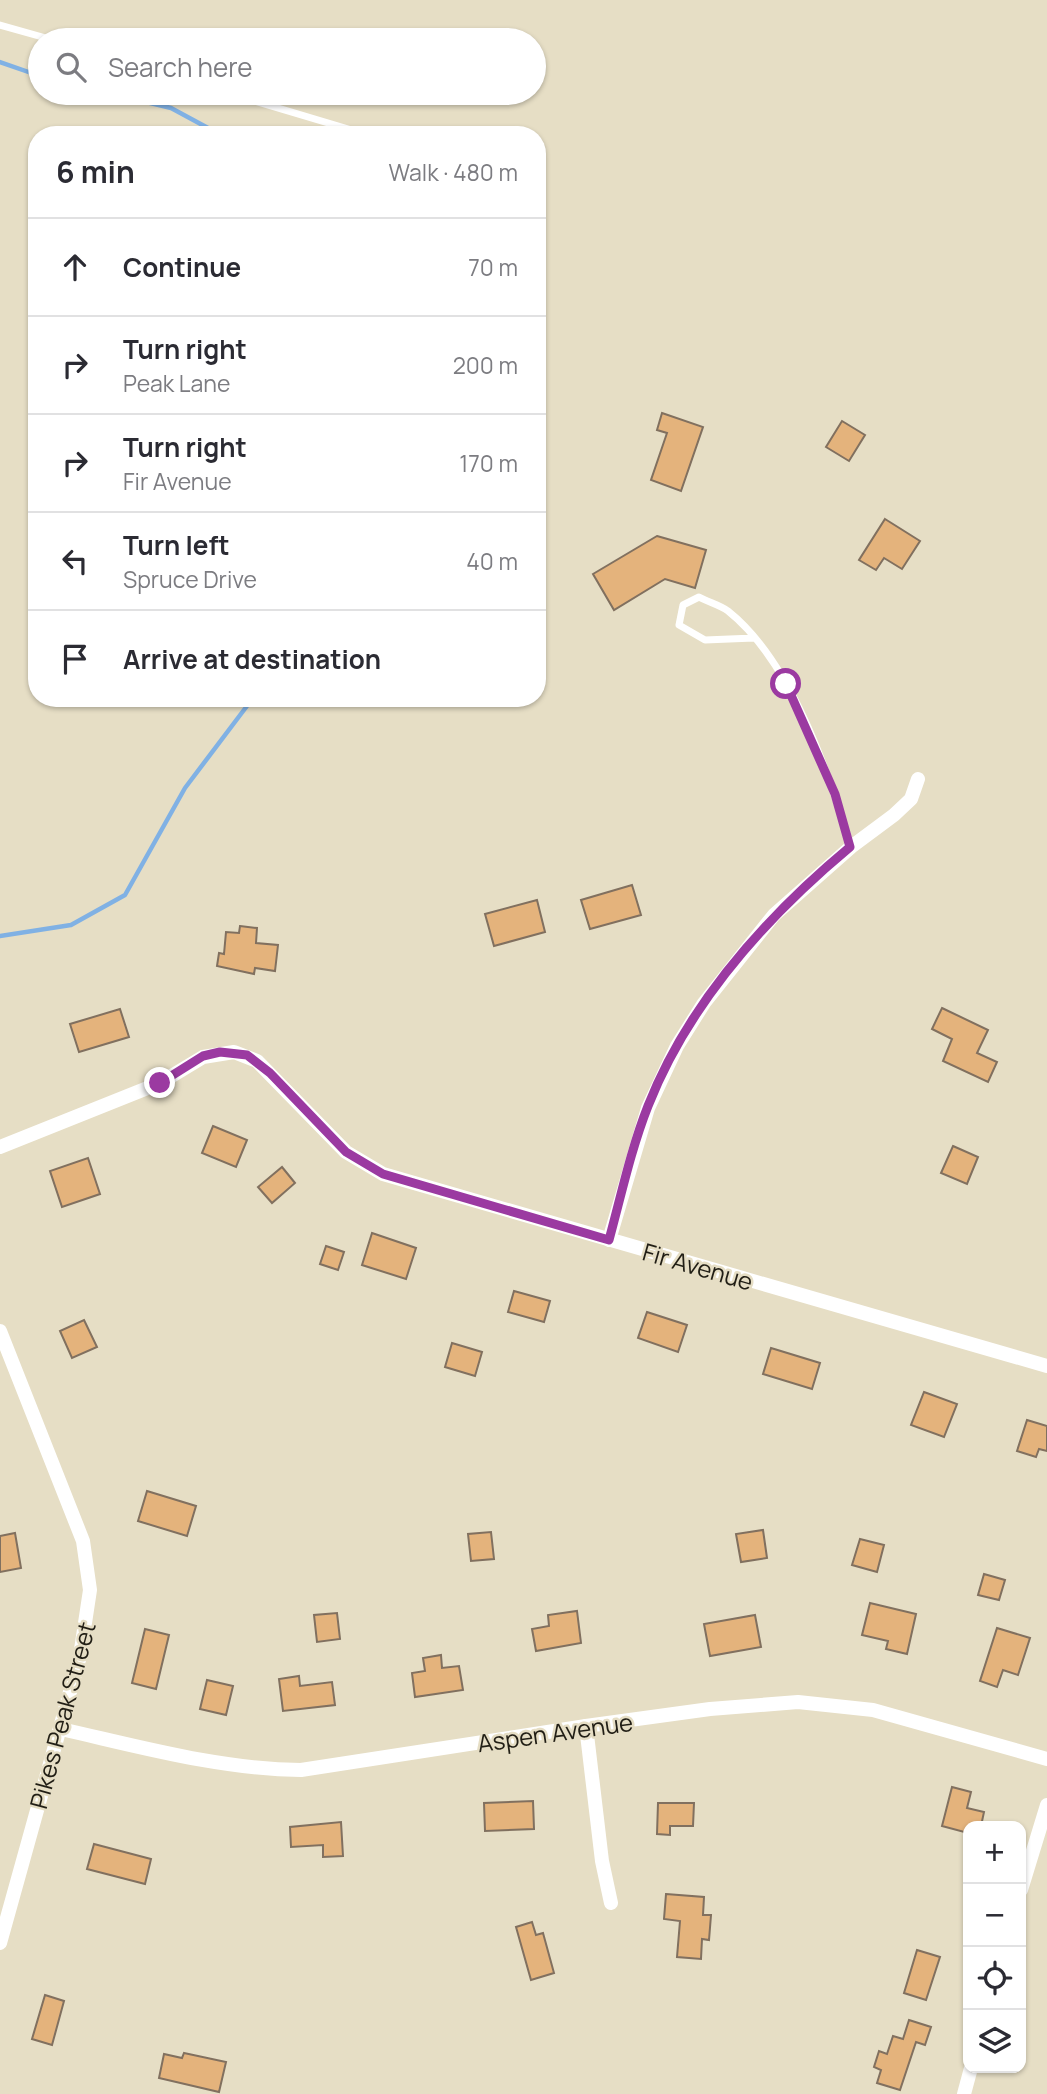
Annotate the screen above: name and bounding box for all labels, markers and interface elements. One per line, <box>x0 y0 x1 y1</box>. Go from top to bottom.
search box <box>28 28 546 105</box>
icon: search <box>52 48 90 86</box>
text: Search here <box>108 49 253 85</box>
text: 6 min <box>56 151 135 192</box>
text: Walk · 480 m <box>389 156 518 188</box>
icon: ahead <box>56 248 94 286</box>
text: Continue <box>123 249 241 285</box>
text: 70 m <box>468 251 518 283</box>
text: Turn right <box>123 331 247 367</box>
icon: right <box>56 346 94 384</box>
text: 200 m <box>453 349 518 381</box>
text: Peak Lane <box>123 367 230 399</box>
text: Turn right <box>123 429 247 465</box>
icon: right <box>56 444 94 482</box>
text: 170 m <box>459 447 518 479</box>
text: Fir Avenue <box>123 465 232 497</box>
text: Turn left <box>123 527 230 563</box>
icon: left <box>56 542 94 580</box>
text: 40 m <box>466 545 518 577</box>
text: Spruce Drive <box>123 563 257 595</box>
icon: arrive <box>56 640 94 678</box>
text: Arrive at destination <box>123 641 381 677</box>
route start <box>770 668 801 699</box>
route end <box>144 1067 175 1098</box>
street label: Fir Avenue <box>639 1235 757 1297</box>
street label: Pikes Peak Street <box>21 1618 103 1812</box>
street label: Aspen Avenue <box>475 1705 635 1759</box>
map controls <box>963 1821 1026 2073</box>
button: + <box>963 1821 1026 1884</box>
button: − <box>963 1884 1026 1947</box>
button: locate <box>963 1947 1026 2010</box>
button: layers <box>963 2010 1026 2073</box>

